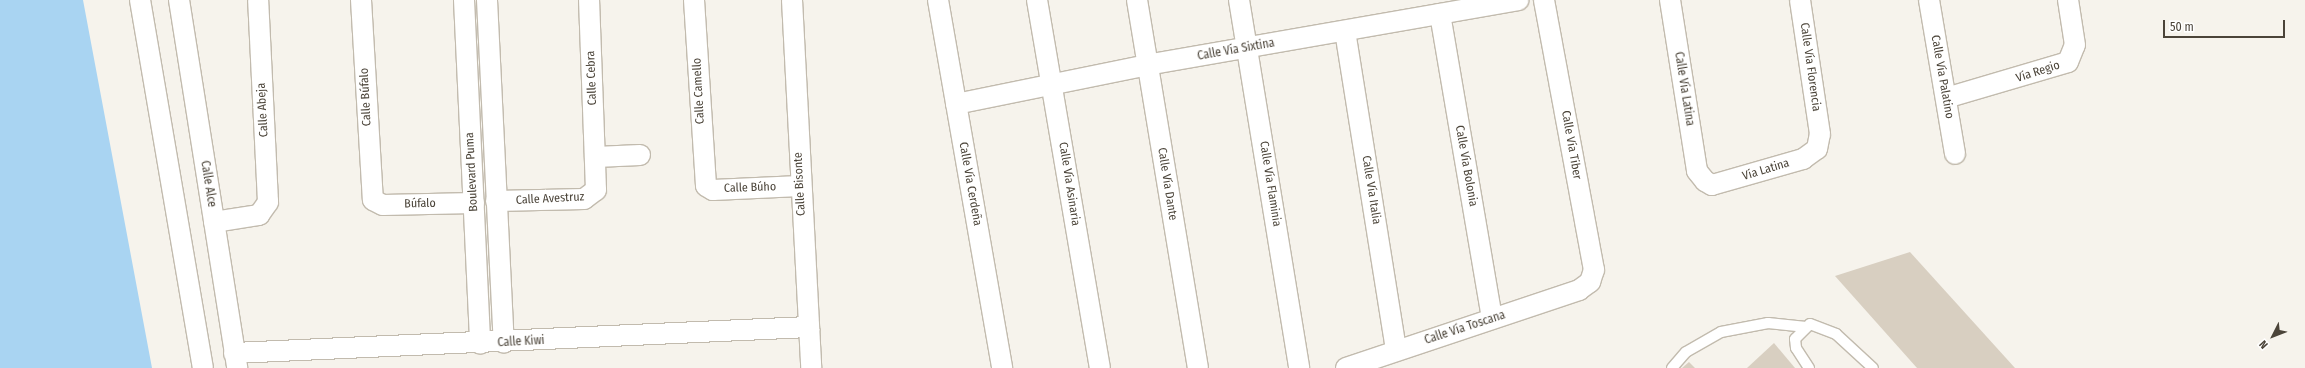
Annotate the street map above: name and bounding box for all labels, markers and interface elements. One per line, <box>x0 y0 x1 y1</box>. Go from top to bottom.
scale bar <box>2165 12 2287 38</box>
text: 50 m <box>2170 20 2194 34</box>
street label: Calle Vía Florencia <box>1797 22 1823 112</box>
street label: Calle Vía Palatino <box>1928 34 1956 120</box>
street label: Calle Vía Sixtina <box>1196 36 1276 64</box>
street label: Calle Cebra <box>584 50 600 106</box>
street label: Calle Vía Latina <box>1671 51 1697 127</box>
street label: Calle Camello <box>690 57 708 125</box>
street label: Vía Regio <box>2014 58 2062 86</box>
street label: Calle Búfalo <box>357 68 375 126</box>
street label: Calle Abeja <box>254 83 272 137</box>
street label: Calle Vía Tiber <box>1558 109 1584 181</box>
street label: Calle Vía Bolonia <box>1452 124 1480 208</box>
street label: Boulevard Puma <box>463 132 481 212</box>
street label: Calle Vía Flaminia <box>1256 140 1284 228</box>
street label: Calle Vía Cerdeña <box>956 141 984 227</box>
street label: Calle Vía Asinaria <box>1055 141 1083 227</box>
street label: Calle Vía Dante <box>1154 147 1180 221</box>
street label: Calle Bisonte <box>791 152 809 216</box>
street label: Calle Vía Italia <box>1358 155 1384 225</box>
street label: Vía Latina <box>1741 156 1791 184</box>
street label: Calle Alce <box>197 160 219 208</box>
street label: Calle Búho <box>724 180 776 196</box>
street label: Calle Avestruz <box>515 190 585 208</box>
street label: Búfalo <box>404 197 436 211</box>
street label: Calle Vía Toscana <box>1423 308 1507 348</box>
north arrow <box>2253 316 2293 356</box>
street label: Calle Kiwi <box>497 334 545 350</box>
text: N <box>2257 338 2271 351</box>

